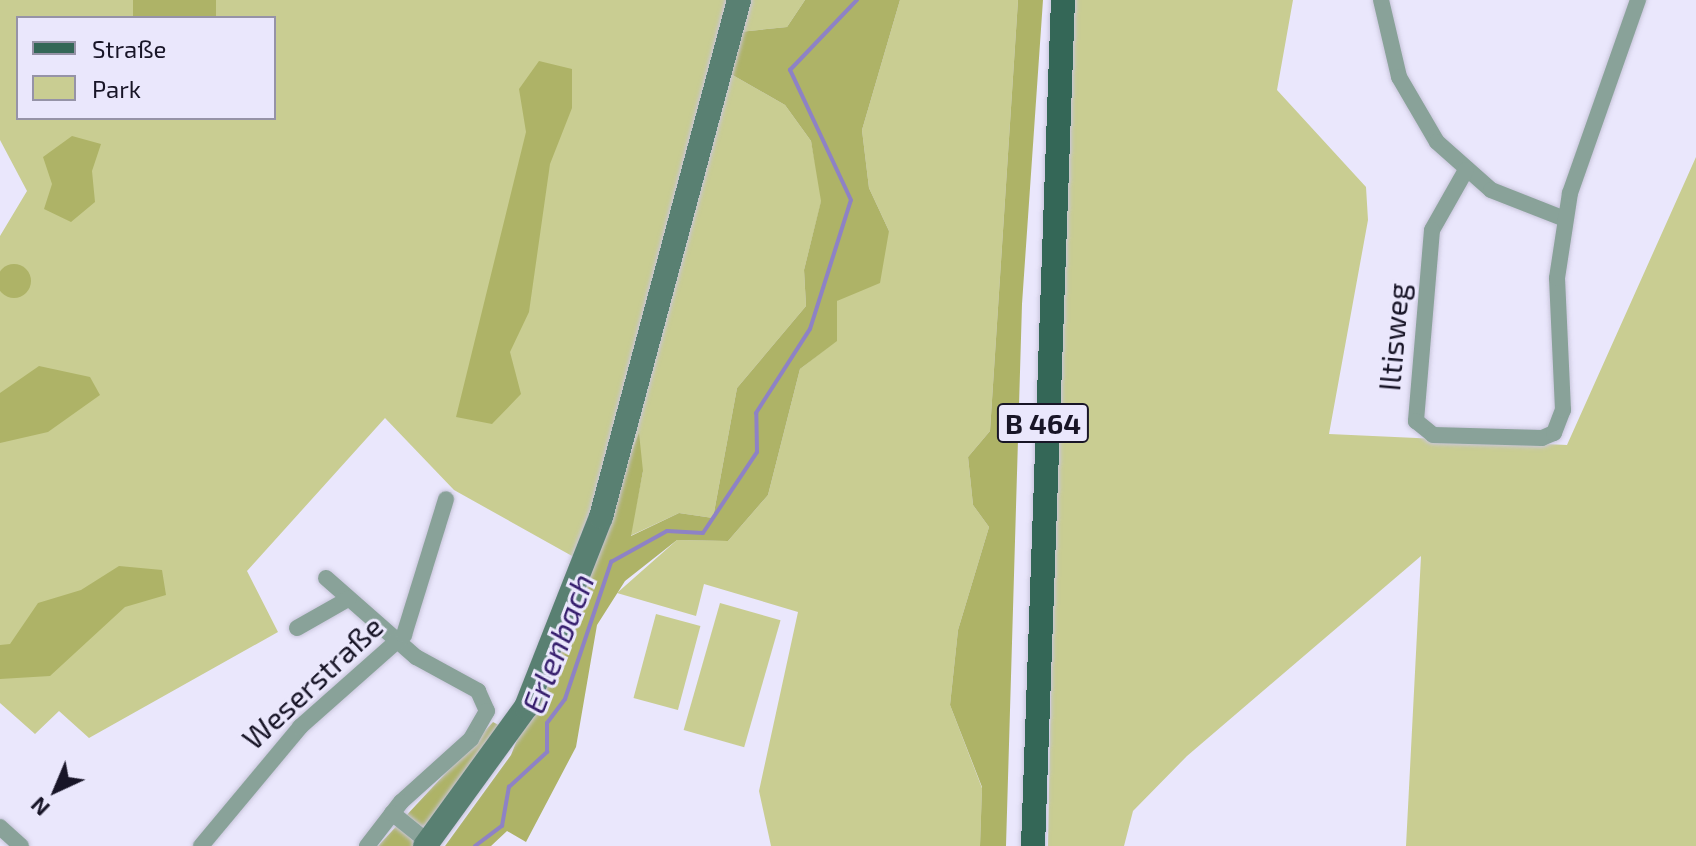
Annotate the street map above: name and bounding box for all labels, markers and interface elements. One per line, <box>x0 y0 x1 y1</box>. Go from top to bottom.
legend <box>16 16 276 120</box>
text: Straße <box>92 34 166 63</box>
text: Park <box>92 74 141 103</box>
street label: Iltisweg <box>1370 282 1416 392</box>
road number: B 464 <box>995 399 1091 447</box>
water label: Erlenbach <box>513 568 601 718</box>
street label: Weserstraße <box>234 608 390 756</box>
north arrow <box>16 750 96 830</box>
text: N <box>25 792 54 822</box>

